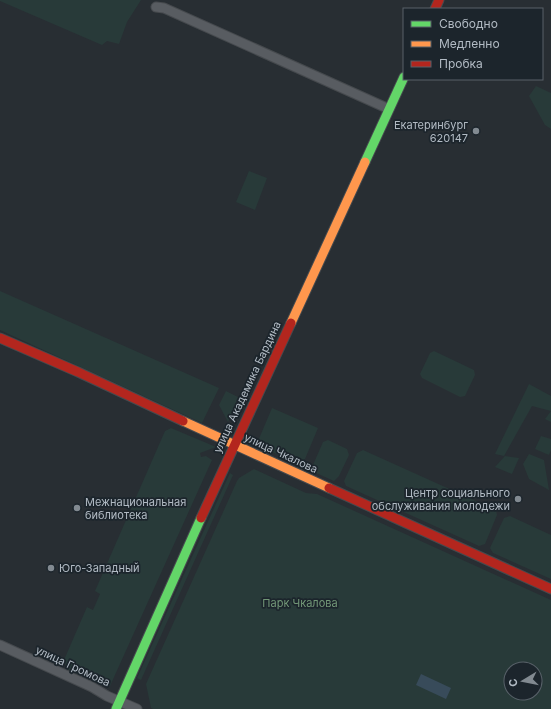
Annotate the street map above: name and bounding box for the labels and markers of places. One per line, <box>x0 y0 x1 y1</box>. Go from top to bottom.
place label: Екатеринбург 620147 <box>394 118 468 145</box>
marker: Екатеринбург 620147 <box>471 126 481 136</box>
place label: Центр социального обслуживания молодежи <box>372 486 510 513</box>
marker: Центр социального обслуживания молодежи <box>513 494 523 504</box>
place label: Межнациональная библиотека <box>85 495 186 522</box>
marker: Межнациональная библиотека <box>72 503 82 513</box>
place label: Юго-Западный <box>59 561 140 575</box>
marker: Юго-Западный <box>46 563 56 573</box>

